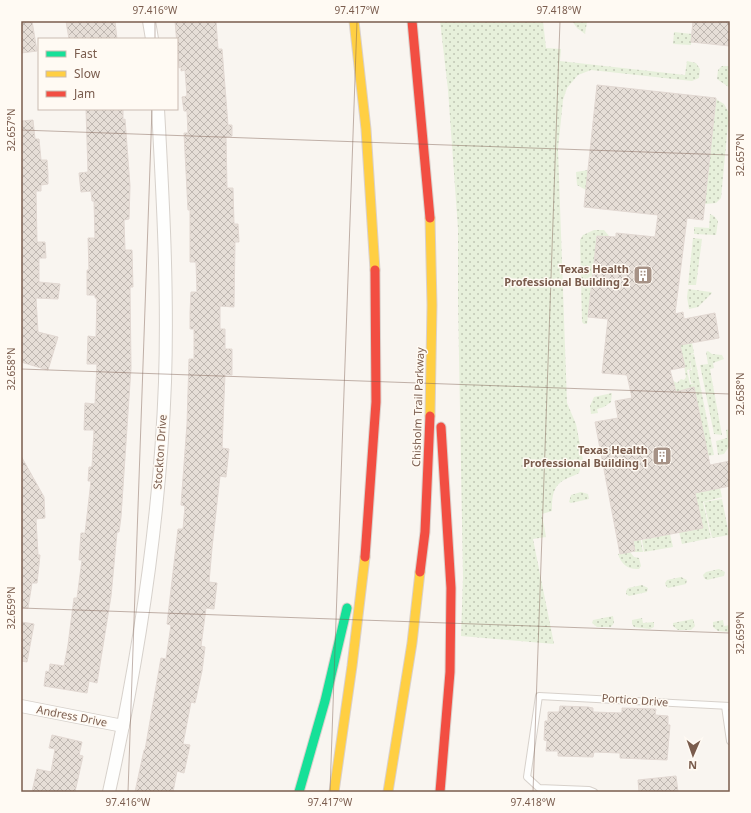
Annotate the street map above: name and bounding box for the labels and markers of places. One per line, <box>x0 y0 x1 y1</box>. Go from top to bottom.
place label: Texas Health Professional Building 2 <box>504 261 629 289</box>
building icon: Texas Health Professional Building 2 <box>632 264 654 286</box>
place label: Texas Health Professional Building 1 <box>523 442 648 470</box>
building icon: Texas Health Professional Building 1 <box>651 445 673 467</box>

